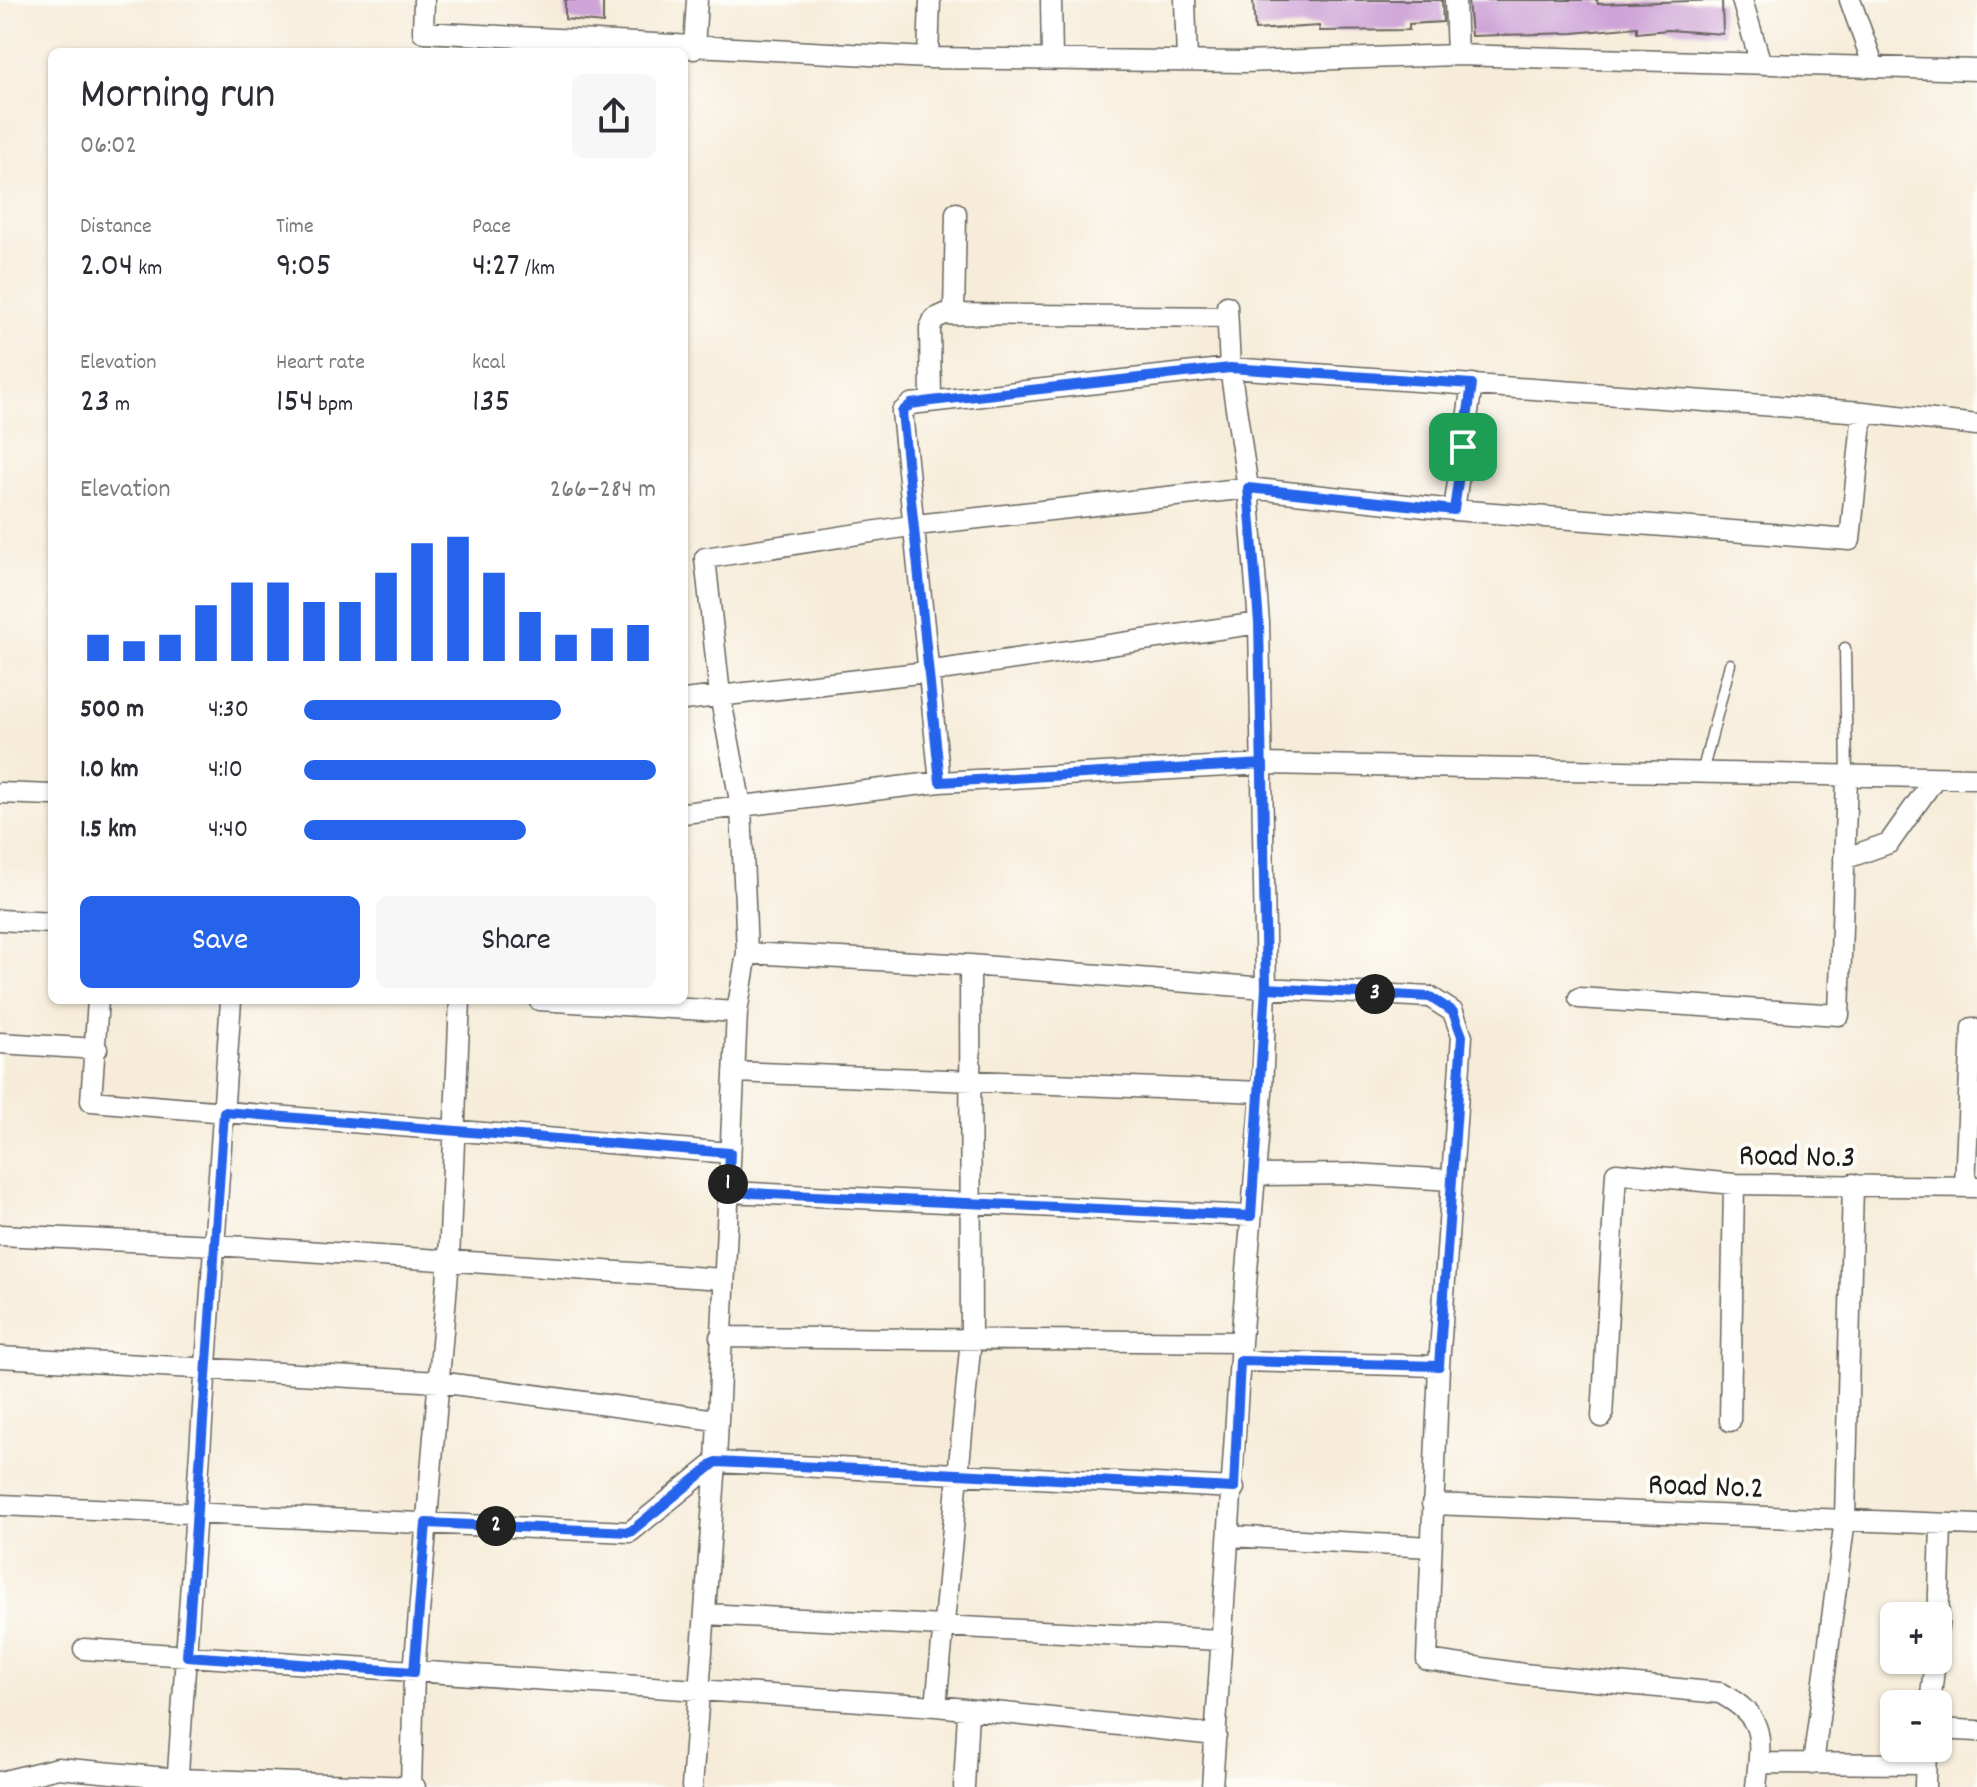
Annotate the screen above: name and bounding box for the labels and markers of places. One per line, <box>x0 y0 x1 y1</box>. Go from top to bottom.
pin <box>1429 413 1497 481</box>
pin: 3 <box>1355 974 1395 1014</box>
pin: 1 <box>708 1164 748 1204</box>
pin: 2 <box>476 1506 516 1546</box>

